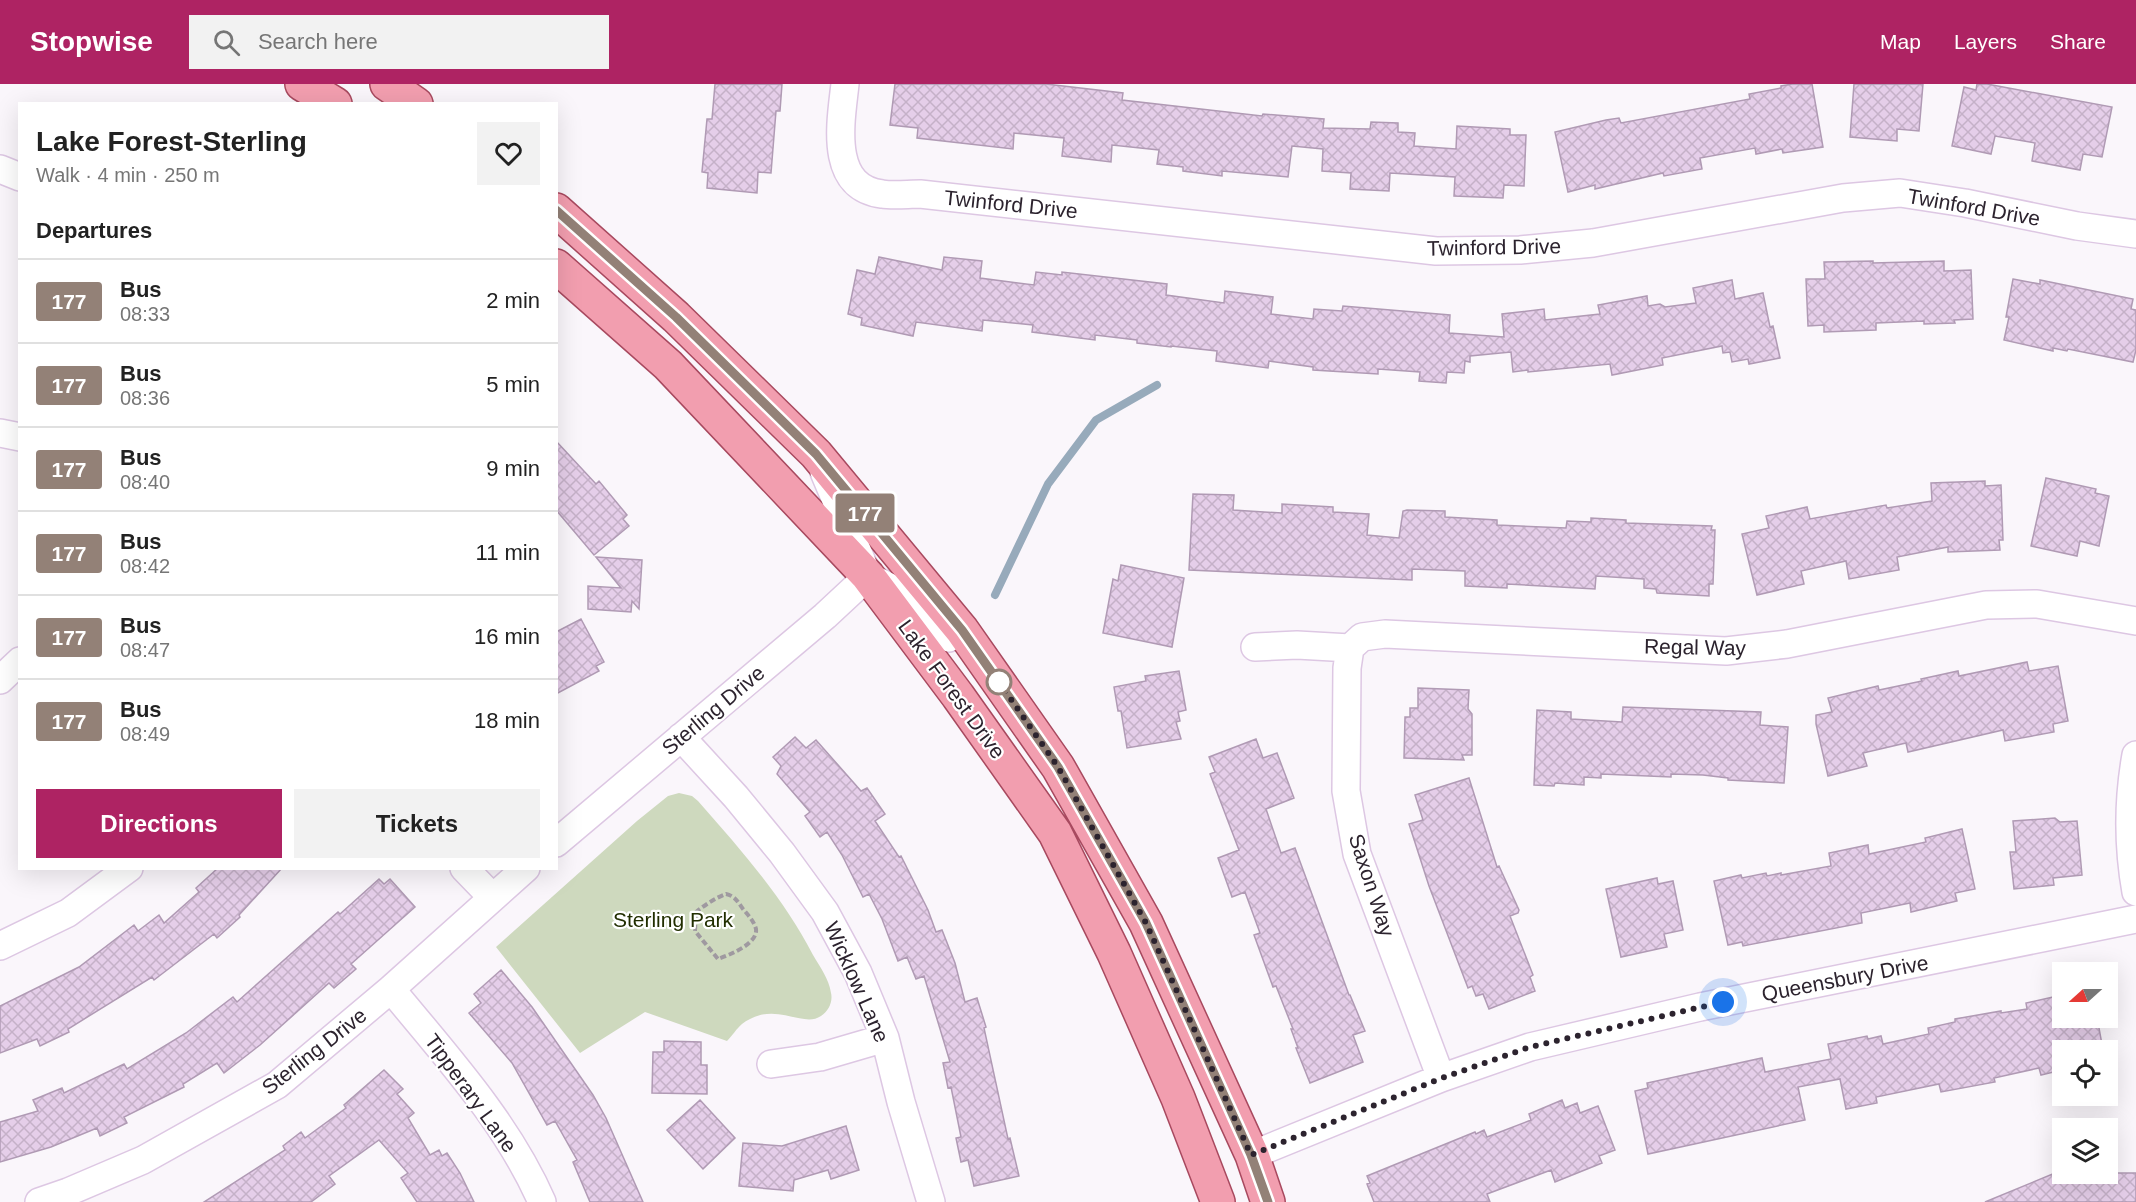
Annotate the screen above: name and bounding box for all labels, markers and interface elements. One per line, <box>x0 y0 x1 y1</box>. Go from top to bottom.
search box <box>189 15 609 69</box>
text: Stopwise <box>30 26 153 57</box>
icon: search <box>210 26 243 59</box>
text: Search here <box>258 29 378 54</box>
text: Map <box>1880 30 1921 53</box>
text: Layers <box>1954 30 2017 53</box>
text: Share <box>2050 30 2106 53</box>
button: heart <box>477 122 540 185</box>
text: Lake Forest-Sterling <box>36 126 307 157</box>
text: Walk · 4 min · 250 m <box>36 164 220 186</box>
street label: Twinford Drive <box>1906 184 2042 230</box>
street label: Twinford Drive <box>943 186 1079 222</box>
text: Departures <box>36 218 152 243</box>
street label: Twinford Drive <box>1427 234 1561 260</box>
text: Bus <box>120 277 162 302</box>
text: 2 min <box>486 288 540 313</box>
text: 177 <box>51 290 87 313</box>
text: 08:33 <box>120 303 170 325</box>
text: Bus <box>120 361 162 386</box>
text: 5 min <box>486 372 540 397</box>
text: 177 <box>51 374 87 397</box>
text: 08:36 <box>120 387 170 409</box>
text: Bus <box>120 445 162 470</box>
text: 9 min <box>486 456 540 481</box>
text: 177 <box>51 458 87 481</box>
text: 08:40 <box>120 471 170 493</box>
line badge: 177 <box>830 494 900 532</box>
text: 177 <box>847 502 883 525</box>
text: Bus <box>120 529 162 554</box>
text: 11 min <box>476 540 540 565</box>
text: 177 <box>51 542 87 565</box>
text: 08:42 <box>120 555 170 577</box>
text: Bus <box>120 613 162 638</box>
street label: Lake Forest Drive <box>894 615 1010 763</box>
text: 16 min <box>474 624 540 649</box>
text: 177 <box>51 626 87 649</box>
street label: Regal Way <box>1644 635 1747 659</box>
text: 08:47 <box>120 639 170 661</box>
street label: Sterling Drive <box>657 661 769 759</box>
unlabelled marker <box>986 669 1012 695</box>
text: Bus <box>120 697 162 722</box>
text: 18 min <box>474 708 540 733</box>
text: 177 <box>51 710 87 733</box>
text: 08:49 <box>120 723 170 745</box>
button: Directions <box>36 789 282 858</box>
button: Tickets <box>294 789 540 858</box>
street label: Saxon Way <box>1345 831 1400 940</box>
park label: Sterling Park <box>613 908 734 931</box>
street label: Wicklow Lane <box>820 918 894 1046</box>
street label: Queensbury Drive <box>1760 951 1930 1005</box>
north arrow <box>2052 962 2118 1028</box>
map controls <box>2052 962 2118 1184</box>
your location <box>1708 987 1738 1017</box>
street label: Sterling Drive <box>257 1003 371 1099</box>
street label: Tipperary Lane <box>420 1029 522 1157</box>
button: locate <box>2052 1040 2118 1106</box>
button: layers <box>2052 1118 2118 1184</box>

